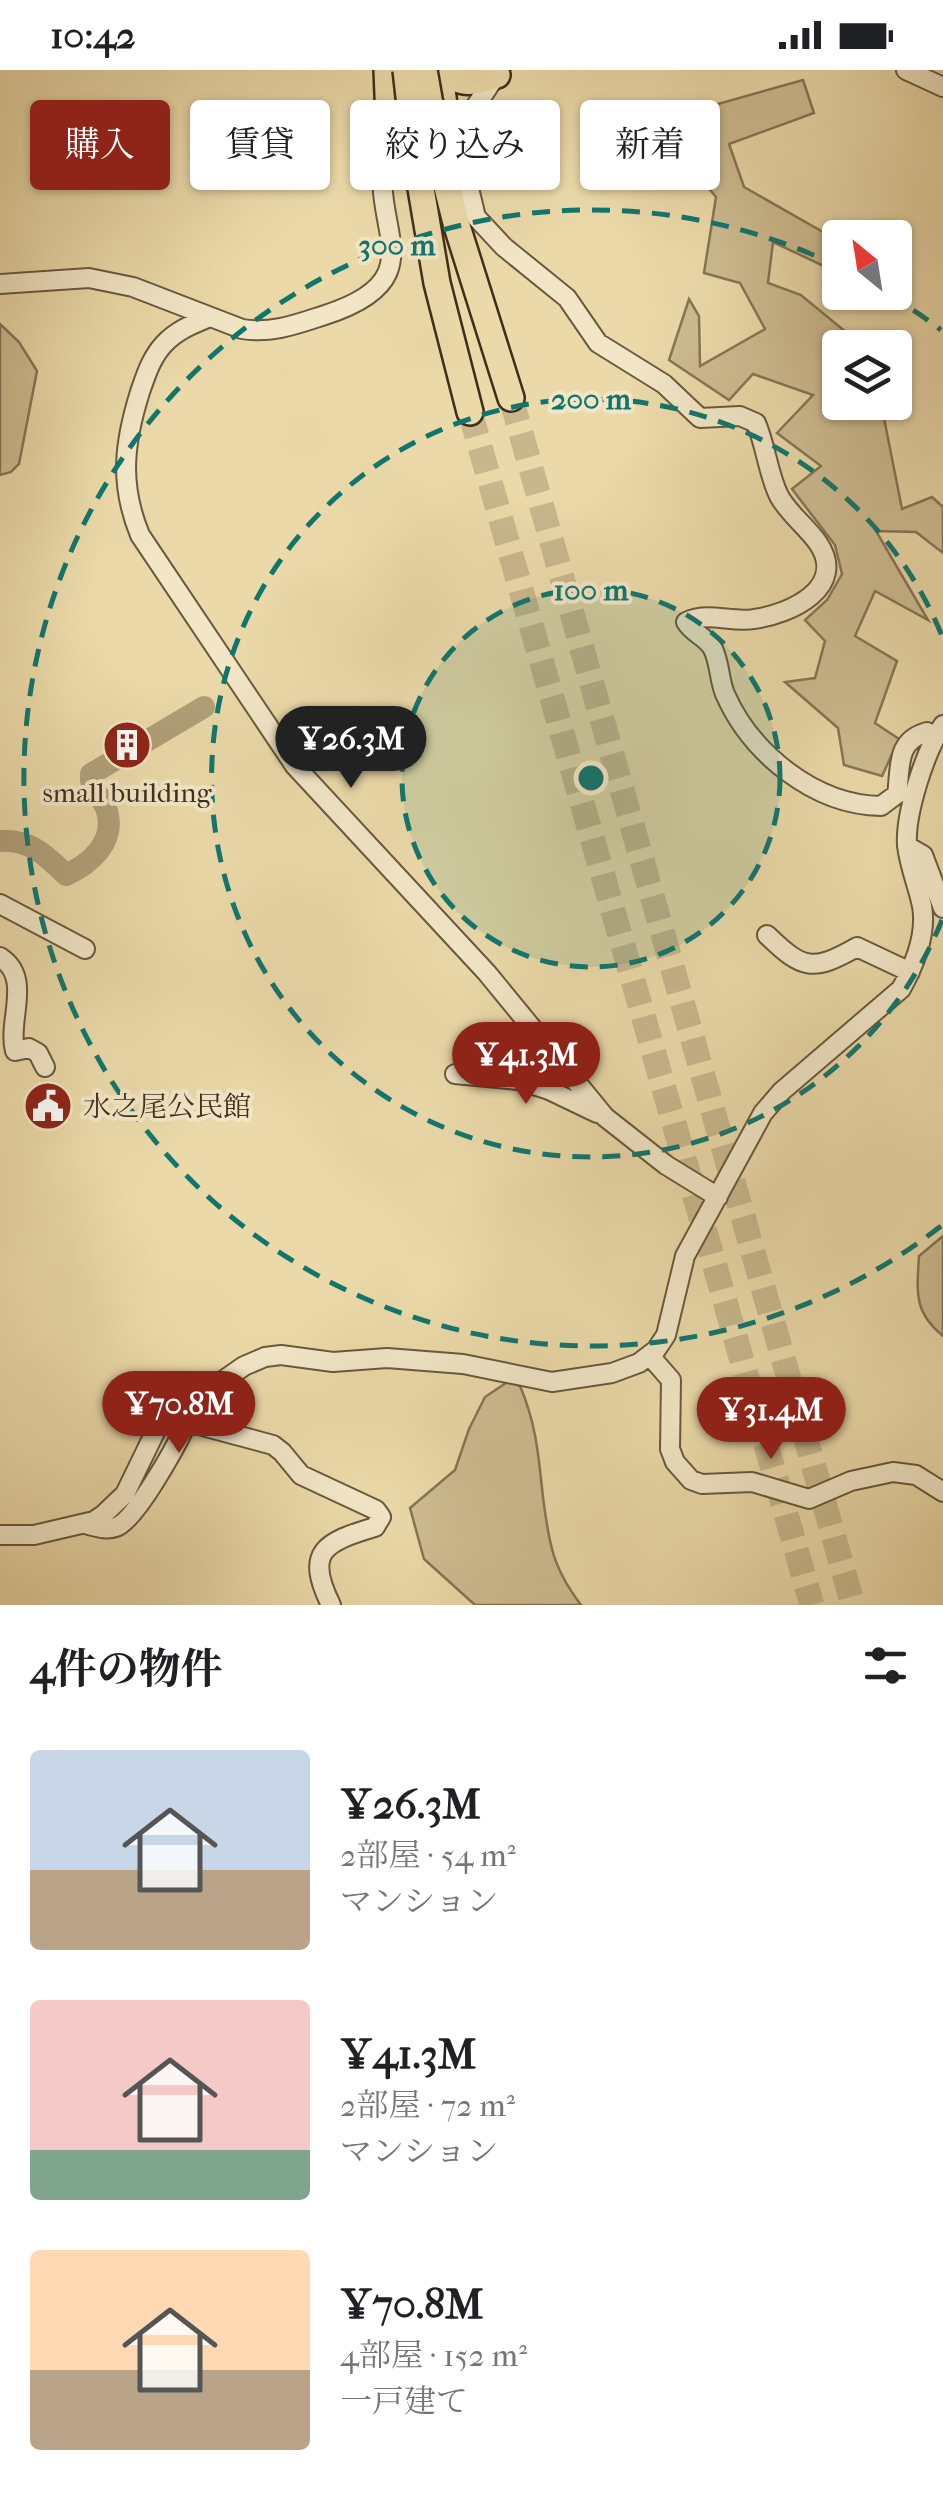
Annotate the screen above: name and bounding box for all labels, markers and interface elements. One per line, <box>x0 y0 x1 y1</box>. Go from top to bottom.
text: 10:42 <box>50 13 135 58</box>
chip: 購入 <box>30 100 170 190</box>
chip: 賃貸 <box>190 100 330 190</box>
chip: 絞り込み <box>350 100 560 190</box>
chip: 新着 <box>580 100 720 190</box>
north arrow <box>822 220 912 310</box>
map controls <box>822 220 912 420</box>
text: 300 m <box>359 228 436 263</box>
button: layers <box>822 330 912 420</box>
text: 200 m <box>551 382 632 417</box>
text: 100 m <box>553 573 630 608</box>
pin: ¥26.3M <box>270 706 432 791</box>
building icon: small building <box>101 719 153 771</box>
text: ¥26.3M <box>297 720 405 757</box>
centre of rings <box>573 760 609 796</box>
place label: small building <box>43 776 213 809</box>
pin: ¥41.3M <box>445 1022 607 1107</box>
text: ¥41.3M <box>474 1036 578 1073</box>
public building icon: 水之尾公民館 <box>22 1080 74 1132</box>
place label: 水之尾公民館 <box>83 1090 251 1123</box>
pin: ¥70.8M <box>98 1371 260 1456</box>
pin: ¥31.4M <box>690 1377 852 1462</box>
text: ¥70.8M <box>124 1385 234 1422</box>
text: ¥31.4M <box>719 1391 823 1428</box>
icon: filters <box>858 1638 913 1693</box>
text: 4件の物件 <box>30 1645 223 1694</box>
text: ¥26.3M <box>340 1780 481 1829</box>
icon: home <box>110 1790 230 1910</box>
text: 2部屋 · 54 m² <box>340 1837 516 1874</box>
text: マンション <box>340 1883 499 1920</box>
text: ¥41.3M <box>340 2030 476 2079</box>
icon: home <box>110 2040 230 2160</box>
text: 2部屋 · 72 m² <box>340 2087 515 2124</box>
text: マンション <box>340 2133 499 2170</box>
text: ¥70.8M <box>340 2280 484 2329</box>
icon: home <box>110 2290 230 2410</box>
text: 4部屋 · 152 m² <box>340 2337 527 2374</box>
text: 一戸建て <box>340 2383 468 2420</box>

